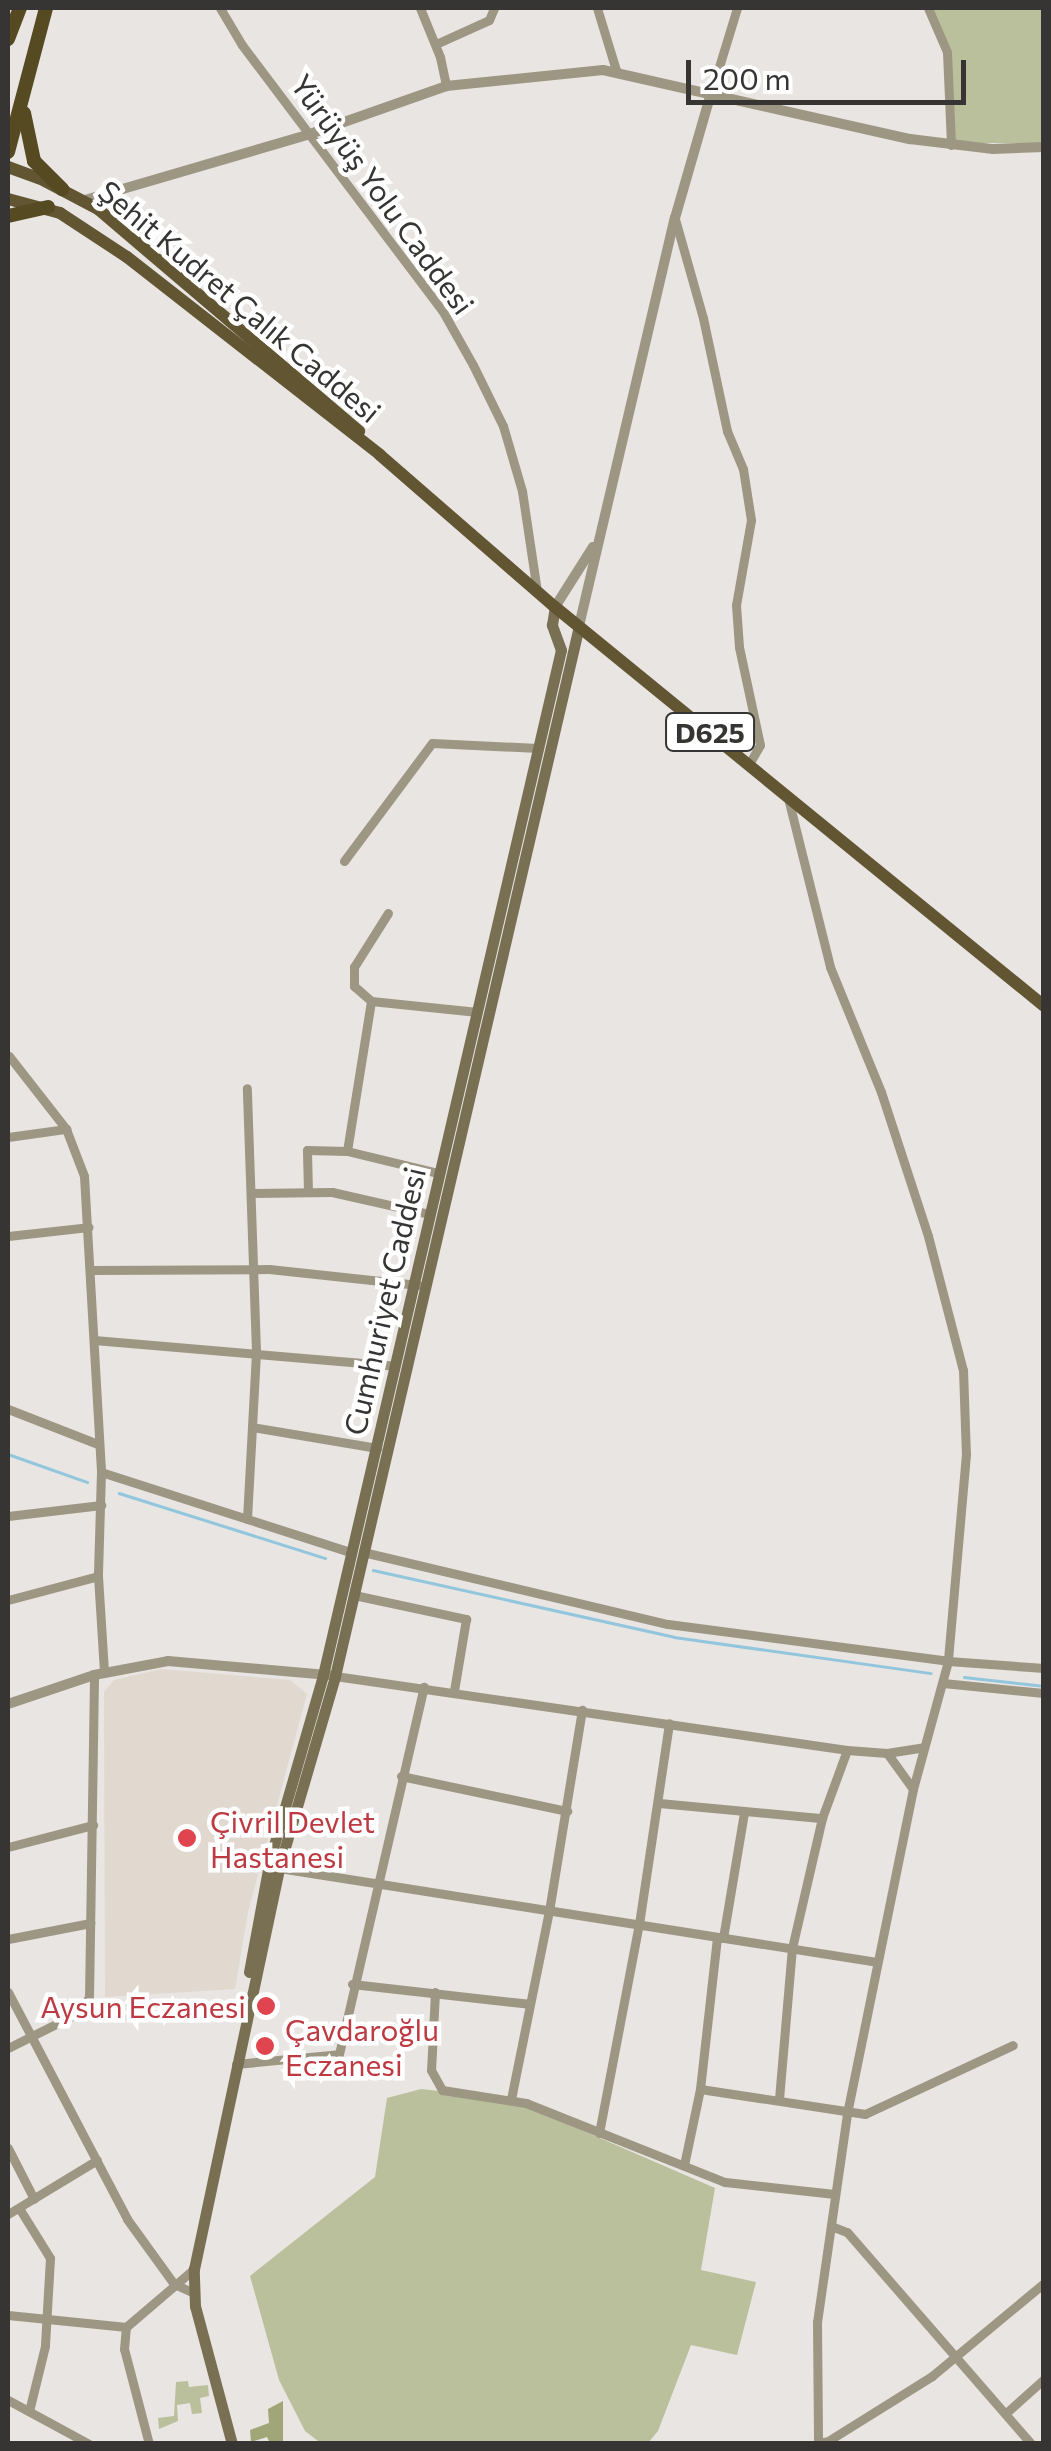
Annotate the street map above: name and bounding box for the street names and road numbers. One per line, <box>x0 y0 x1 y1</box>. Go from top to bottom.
street label: Yürüyüş Yolu Caddesi <box>284 67 482 321</box>
street label: Şehit Kudret Çalık Caddesi <box>92 172 388 430</box>
road number: D625 <box>665 709 755 755</box>
street label: Cumhuriyet Caddesi <box>336 1164 432 1438</box>

